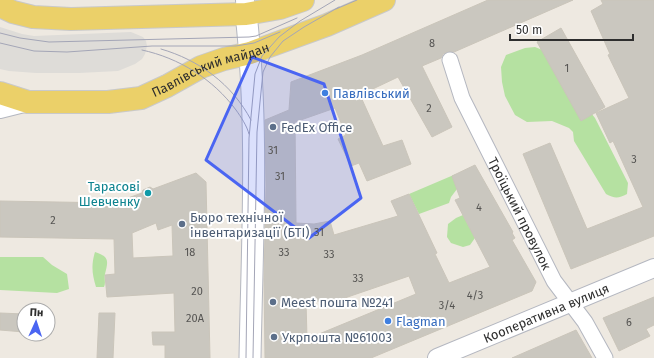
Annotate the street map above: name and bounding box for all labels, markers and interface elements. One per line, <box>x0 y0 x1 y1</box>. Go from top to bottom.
scale bar <box>510 16 633 42</box>
text: 50 m <box>516 23 542 37</box>
house number: 8 <box>429 37 435 50</box>
street label: Павлівський майдан <box>149 40 271 100</box>
house number: 1 <box>565 62 569 75</box>
place label: Павлівський <box>333 86 410 101</box>
marker: Павлівський <box>320 88 330 98</box>
house number: 2 <box>426 102 432 115</box>
place label: FedEx Office <box>281 120 352 135</box>
marker: FedEx Office <box>268 122 278 132</box>
house number: 31 <box>268 144 278 157</box>
house number: 3 <box>631 153 637 166</box>
street label: Троїцький провулок <box>485 155 554 273</box>
house number: 31 <box>275 170 285 183</box>
place label: Тарасові Шевченку <box>79 179 141 209</box>
marker: Тарасові Шевченку <box>143 188 153 198</box>
house number: 4 <box>476 201 482 214</box>
place label: Бюро технічної інвентаризації (БТІ) <box>190 210 309 240</box>
house number: 2 <box>50 214 56 227</box>
marker: Бюро технічної інвентаризації (БТІ) <box>177 219 187 229</box>
house number: 31 <box>314 226 324 239</box>
house number: 18 <box>185 246 195 259</box>
house number: 33 <box>279 246 289 259</box>
house number: 33 <box>324 248 334 261</box>
house number: 33 <box>353 272 363 285</box>
street label: Кооперативна вулиця <box>481 281 611 346</box>
house number: 20 <box>191 285 203 298</box>
house number: 4/3 <box>467 289 483 302</box>
place label: Meest пошта №241 <box>281 295 393 310</box>
marker: Meest пошта №241 <box>268 297 278 307</box>
house number: 3/4 <box>439 299 455 312</box>
north arrow <box>16 302 56 342</box>
text: Пн <box>29 306 44 319</box>
house number: 20А <box>186 312 205 325</box>
place label: Flagman <box>396 314 446 329</box>
marker: Flagman <box>383 316 393 326</box>
house number: 6 <box>626 316 632 329</box>
place label: Укрпошта №61003 <box>282 330 392 345</box>
marker: Укрпошта №61003 <box>269 332 279 342</box>

